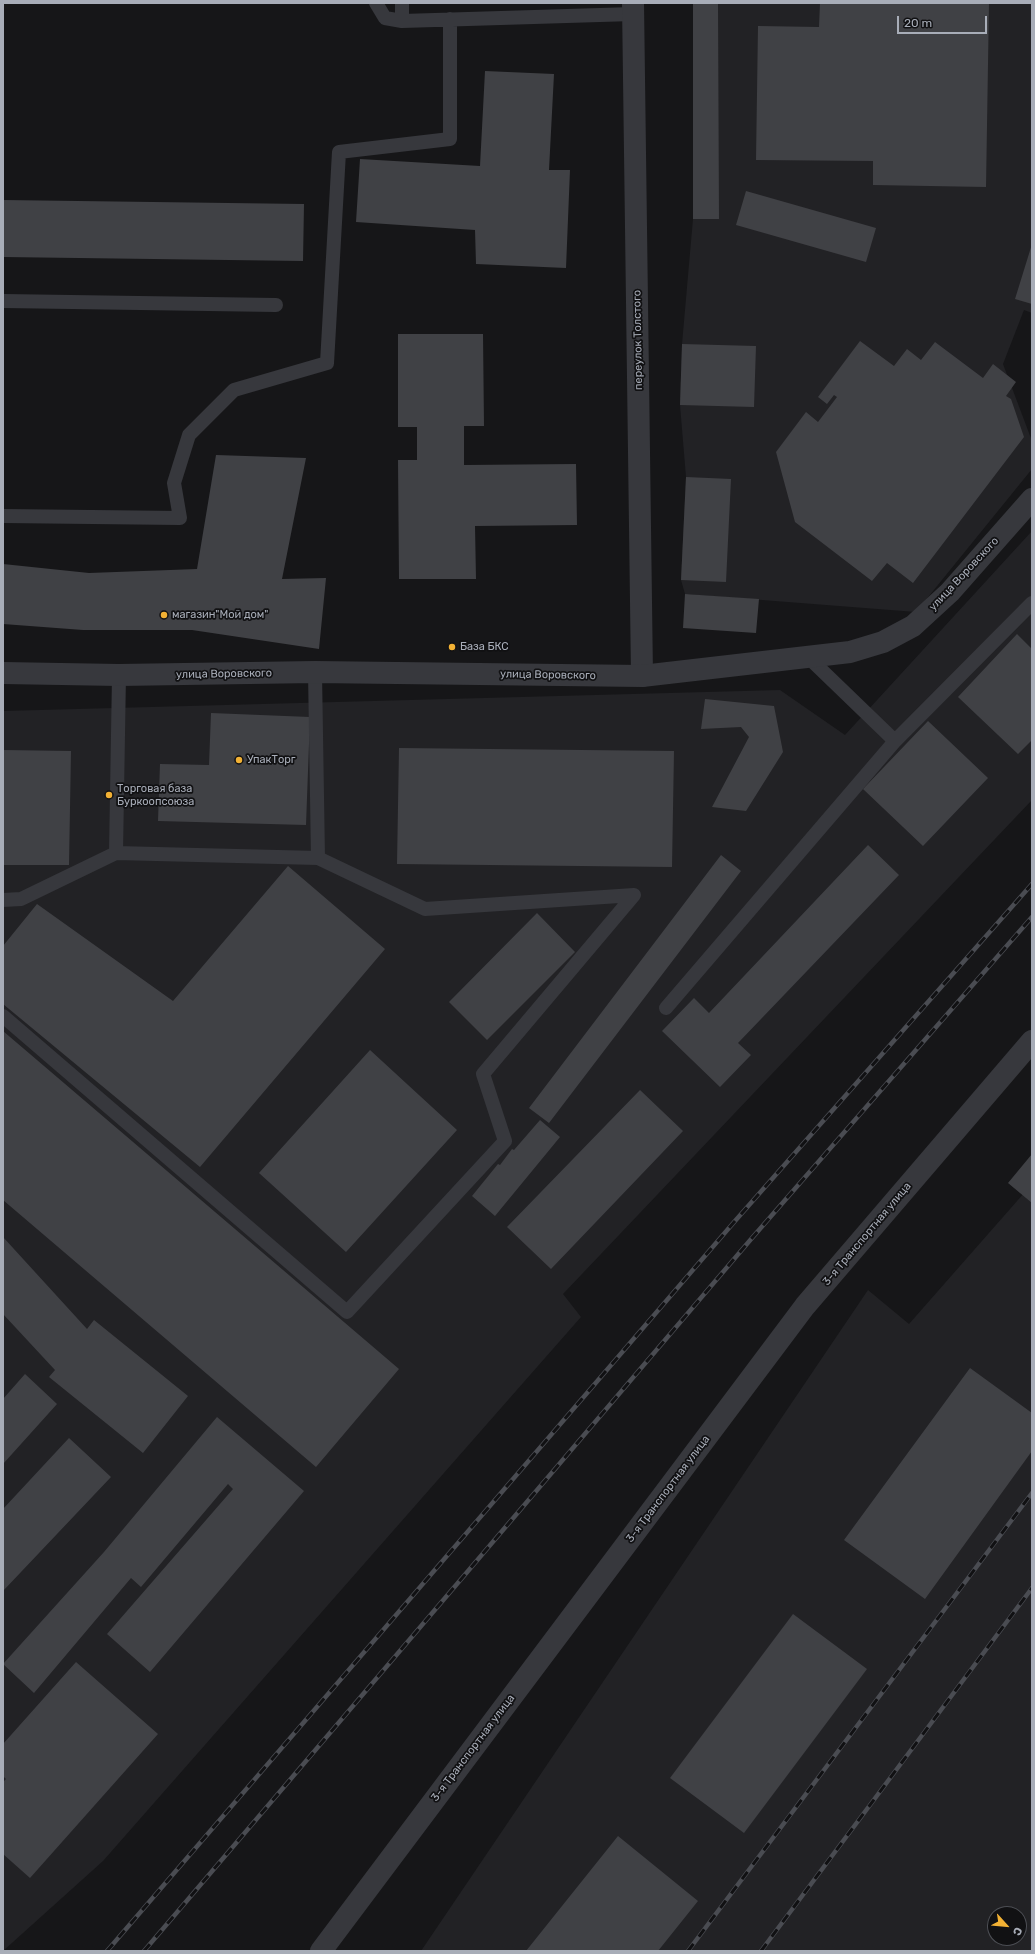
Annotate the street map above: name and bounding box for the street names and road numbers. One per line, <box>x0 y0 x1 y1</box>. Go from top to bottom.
street label: переулок Толстого <box>631 290 645 390</box>
street label: улица Воровского <box>926 534 1002 614</box>
street label: улица Воровского <box>176 667 272 681</box>
street label: улица Воровского <box>500 668 596 682</box>
street label: 3-я Транспортная улица <box>820 1180 914 1288</box>
street label: 3-я Транспортная улица <box>623 1433 713 1545</box>
street label: 3-я Транспортная улица <box>428 1692 518 1804</box>

